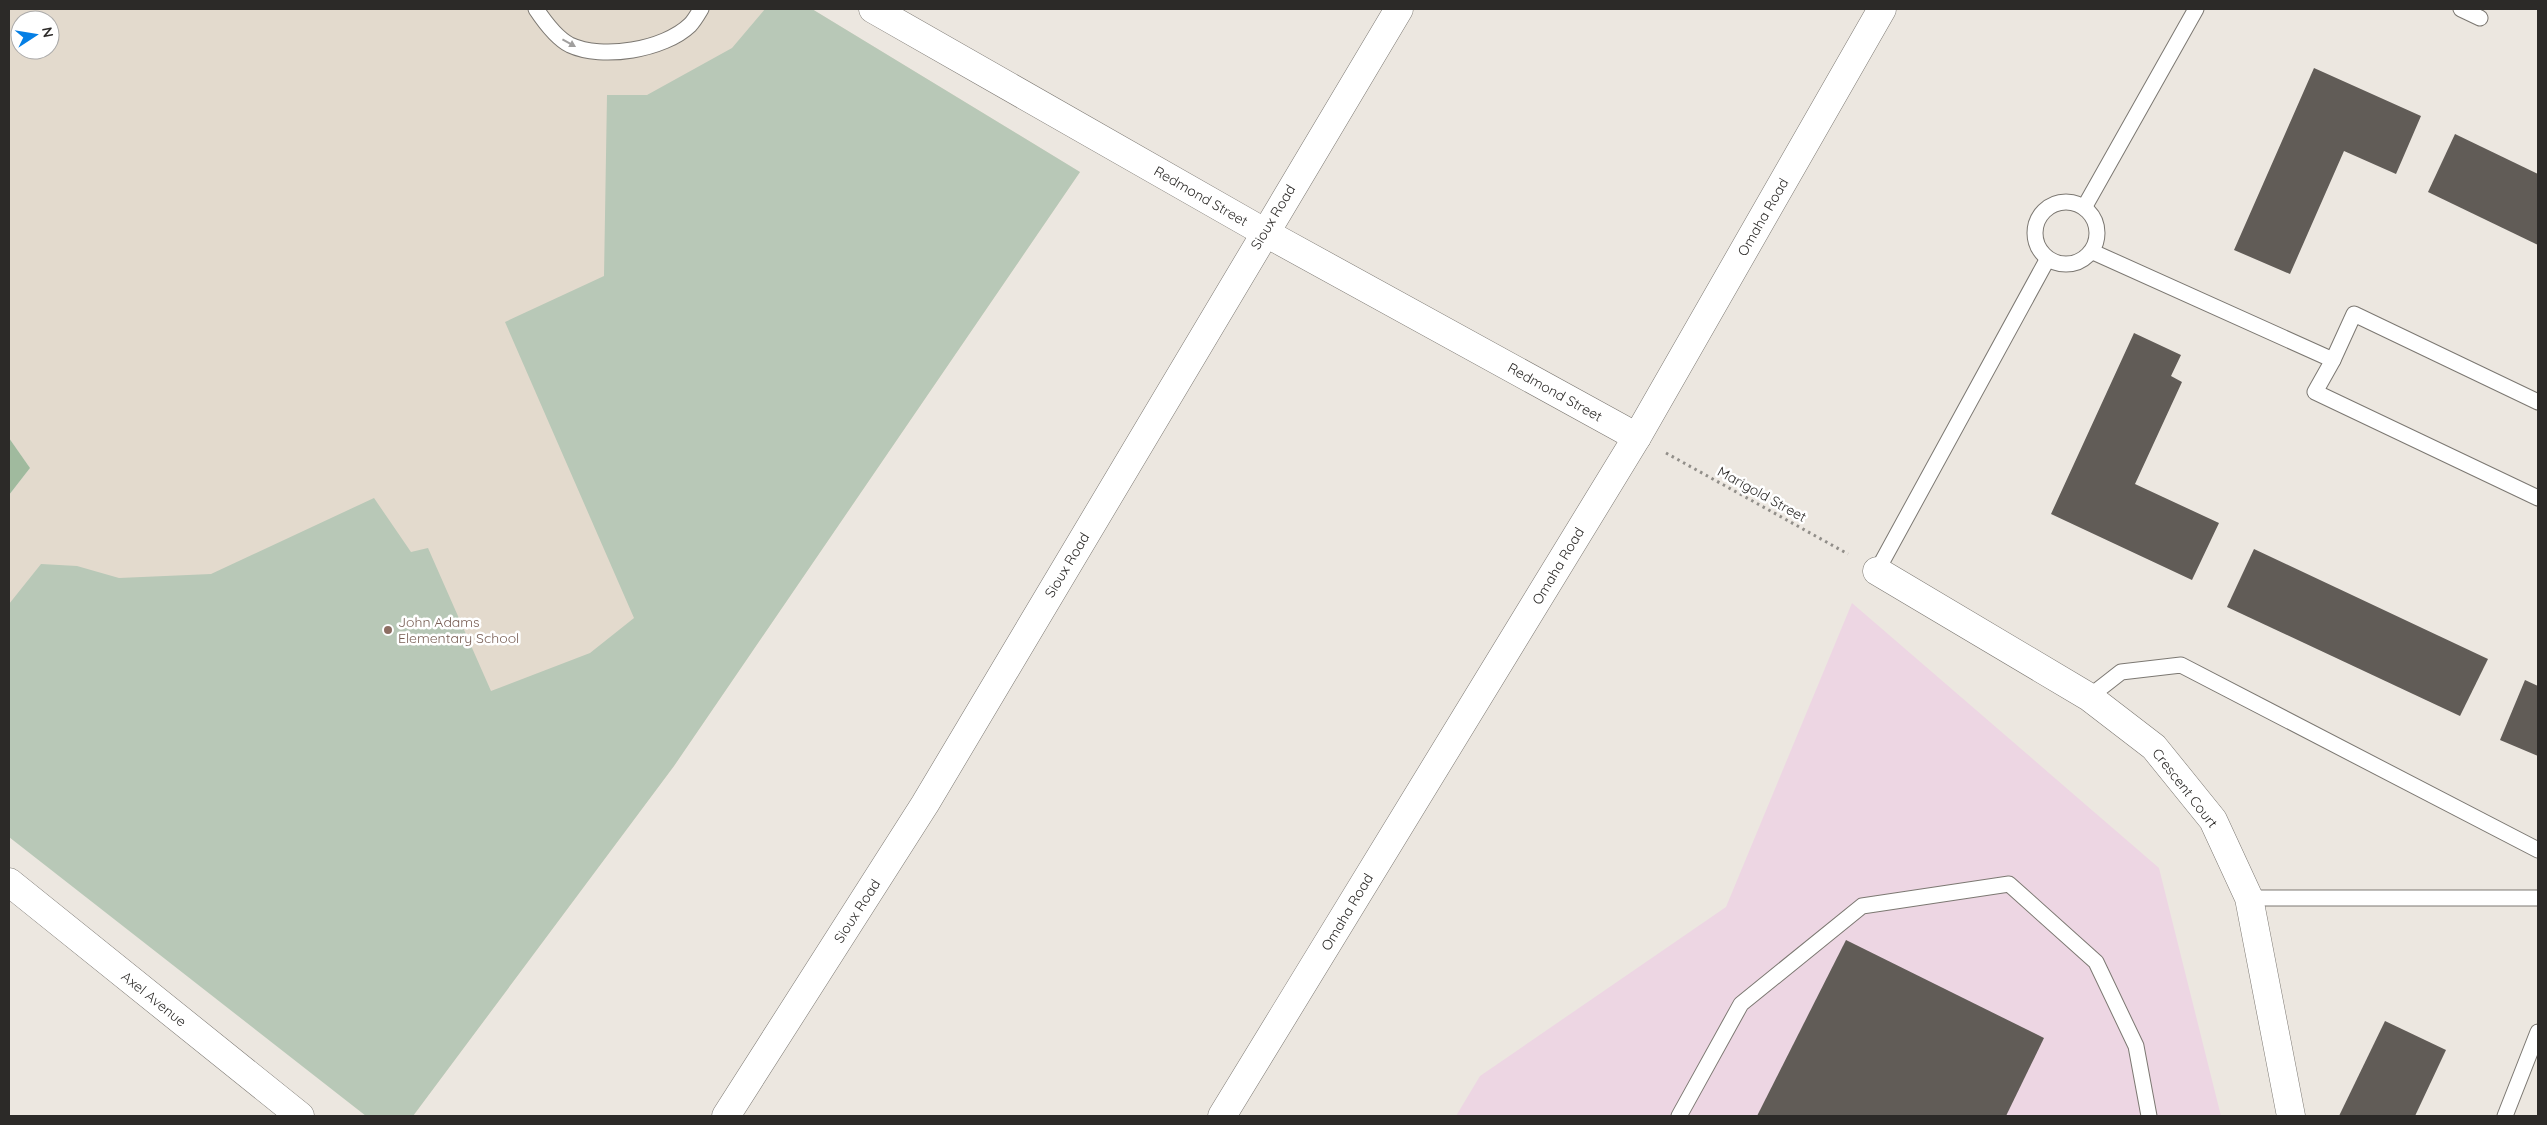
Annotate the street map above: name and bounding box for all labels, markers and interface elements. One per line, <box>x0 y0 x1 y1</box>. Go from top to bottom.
north arrow <box>10 10 60 60</box>
text: N <box>38 25 58 39</box>
one-way arrow <box>563 38 576 47</box>
street label: Redmond Street <box>1151 162 1251 230</box>
street label: Omaha Road <box>1733 175 1793 259</box>
street label: Sioux Road <box>1247 181 1299 253</box>
street label: Redmond Street <box>1504 359 1606 426</box>
street label: Marigold Street <box>1714 462 1810 526</box>
street label: Omaha Road <box>1528 524 1588 608</box>
street label: Sioux Road <box>1041 529 1093 601</box>
place label: John Adams Elementary School <box>398 613 519 647</box>
marker: John Adams Elementary School <box>382 624 394 636</box>
street label: Crescent Court <box>2148 745 2222 832</box>
street label: Omaha Road <box>1317 870 1377 954</box>
street label: Sioux Road <box>830 876 884 946</box>
street label: Axel Avenue <box>118 967 190 1031</box>

